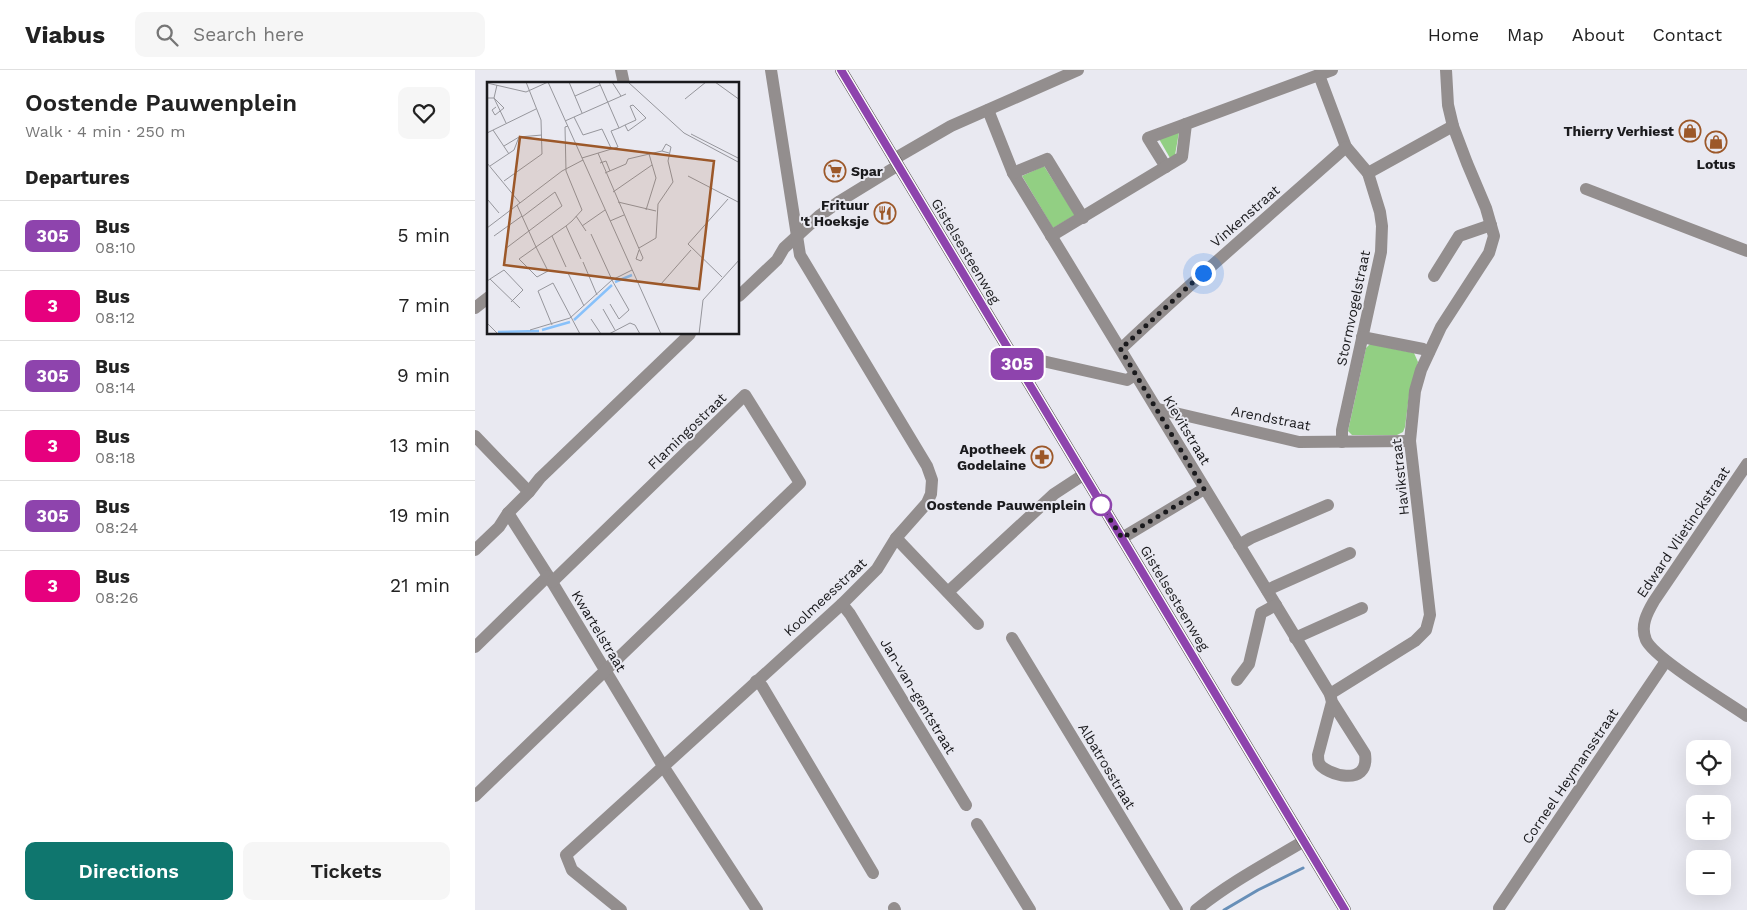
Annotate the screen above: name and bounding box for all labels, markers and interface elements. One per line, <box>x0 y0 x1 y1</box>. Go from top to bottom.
search box <box>135 12 485 57</box>
text: Viabus <box>25 21 105 49</box>
icon: search <box>153 21 181 49</box>
text: Search here <box>193 23 304 46</box>
text: Home <box>1428 24 1479 45</box>
text: Map <box>1507 24 1544 45</box>
text: About <box>1572 24 1624 45</box>
text: Contact <box>1652 24 1722 45</box>
inset map <box>487 82 740 335</box>
button: heart <box>398 87 450 139</box>
text: Oostende Pauwenplein <box>25 89 297 117</box>
shop icon: Thierry Verhiest <box>1678 119 1702 143</box>
text: Walk · 4 min · 250 m <box>25 122 185 141</box>
place label: Thierry Verhiest <box>1564 123 1674 139</box>
shop icon: Lotus <box>1704 130 1728 154</box>
place label: Lotus <box>1697 156 1736 172</box>
supermarket icon: Spar <box>823 159 847 183</box>
place label: Spar <box>851 163 883 179</box>
text: Departures <box>25 166 130 189</box>
street label: Vinkenstraat <box>1207 182 1283 250</box>
street label: Gistelsesteenweg <box>928 195 1004 307</box>
place label: Frituur 't Hoeksje <box>800 197 869 229</box>
restaurant icon: Frituur 't Hoeksje <box>873 201 897 225</box>
text: Bus <box>95 215 130 238</box>
text: 5 min <box>398 224 450 247</box>
text: 305 <box>36 225 69 246</box>
text: 08:10 <box>95 238 136 257</box>
street label: Stormvogelstraat <box>1333 249 1373 367</box>
your location <box>1191 261 1216 286</box>
text: Bus <box>95 285 130 308</box>
text: 7 min <box>399 294 450 317</box>
text: 3 <box>47 295 58 316</box>
text: 08:12 <box>95 308 135 327</box>
line badge: 305 <box>988 348 1046 380</box>
text: 305 <box>1001 353 1033 374</box>
text: Bus <box>95 355 130 378</box>
text: 9 min <box>397 364 450 387</box>
text: 305 <box>36 365 69 386</box>
text: 08:14 <box>95 378 136 397</box>
street label: Flamingostraat <box>645 390 730 472</box>
street label: Kievitstraat <box>1160 393 1214 468</box>
street label: Arendstraat <box>1230 402 1312 434</box>
text: Bus <box>95 425 130 448</box>
text: 13 min <box>390 434 450 457</box>
text: 3 <box>47 435 58 456</box>
street label: Havikstraat <box>1388 438 1412 516</box>
place label: Apotheek Godelaine <box>957 441 1026 473</box>
pharmacy icon: Apotheek Godelaine <box>1030 445 1054 469</box>
text: 08:18 <box>95 448 136 467</box>
street label: Edward Vlietinckstraat <box>1633 463 1733 601</box>
marker: Oostende Pauwenplein <box>1090 494 1112 516</box>
text: Bus <box>95 495 130 518</box>
place label: Oostende Pauwenplein <box>926 497 1086 513</box>
text: 19 min <box>389 504 450 527</box>
text: 305 <box>36 505 69 526</box>
text: 08:24 <box>95 518 138 537</box>
street label: Gistelsesteenweg <box>1137 542 1213 654</box>
street label: Koolmeesstraat <box>781 555 870 639</box>
text: Bus <box>95 565 130 588</box>
text: 21 min <box>390 574 450 597</box>
text: 3 <box>47 575 58 596</box>
text: 08:26 <box>95 588 139 607</box>
street label: Kwartelstraat <box>568 588 630 675</box>
street label: Jan-van-gentstraat <box>877 635 959 757</box>
street label: Corneel Heymansstraat <box>1519 705 1621 847</box>
street label: Albatrosstraat <box>1075 720 1139 812</box>
map controls <box>1686 740 1731 895</box>
button: locate <box>1686 740 1731 785</box>
button: + <box>1686 795 1731 840</box>
button: Directions <box>25 842 233 900</box>
button: Tickets <box>243 842 450 900</box>
button: − <box>1686 850 1731 895</box>

